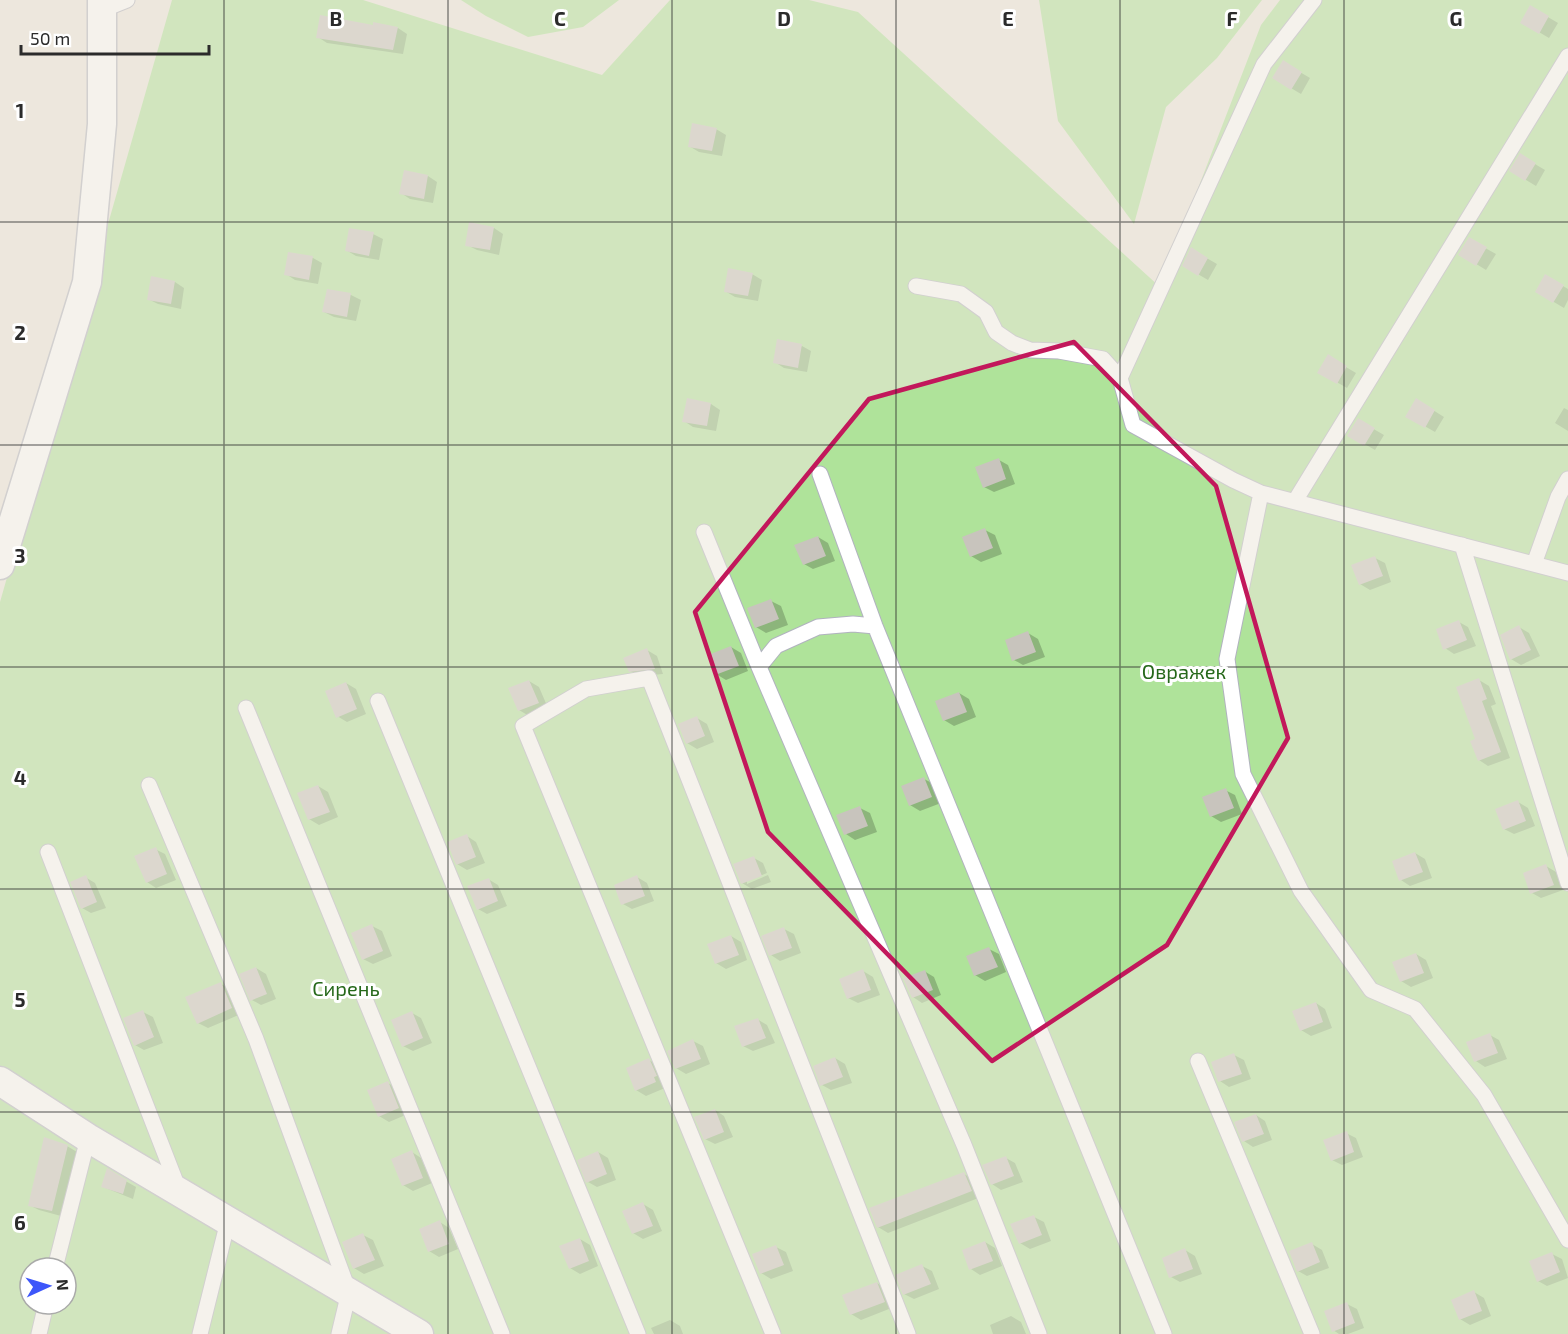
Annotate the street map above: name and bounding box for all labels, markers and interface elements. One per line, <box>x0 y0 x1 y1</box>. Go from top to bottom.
text: B <box>330 6 342 30</box>
text: C <box>554 6 566 30</box>
text: D <box>777 6 791 30</box>
text: E <box>1002 6 1014 30</box>
text: F <box>1226 6 1238 30</box>
text: G <box>1450 6 1462 30</box>
scale bar <box>21 18 208 56</box>
text: 50 m <box>30 27 70 49</box>
text: 1 <box>16 98 24 122</box>
text: 2 <box>14 320 26 344</box>
text: 3 <box>14 543 26 567</box>
park label: Овражек <box>1142 659 1226 683</box>
text: 4 <box>14 765 27 789</box>
park label: Сирень <box>312 976 380 1000</box>
text: 5 <box>14 987 26 1011</box>
text: 6 <box>14 1210 26 1234</box>
north arrow <box>18 1256 78 1316</box>
text: N <box>54 1278 73 1291</box>

